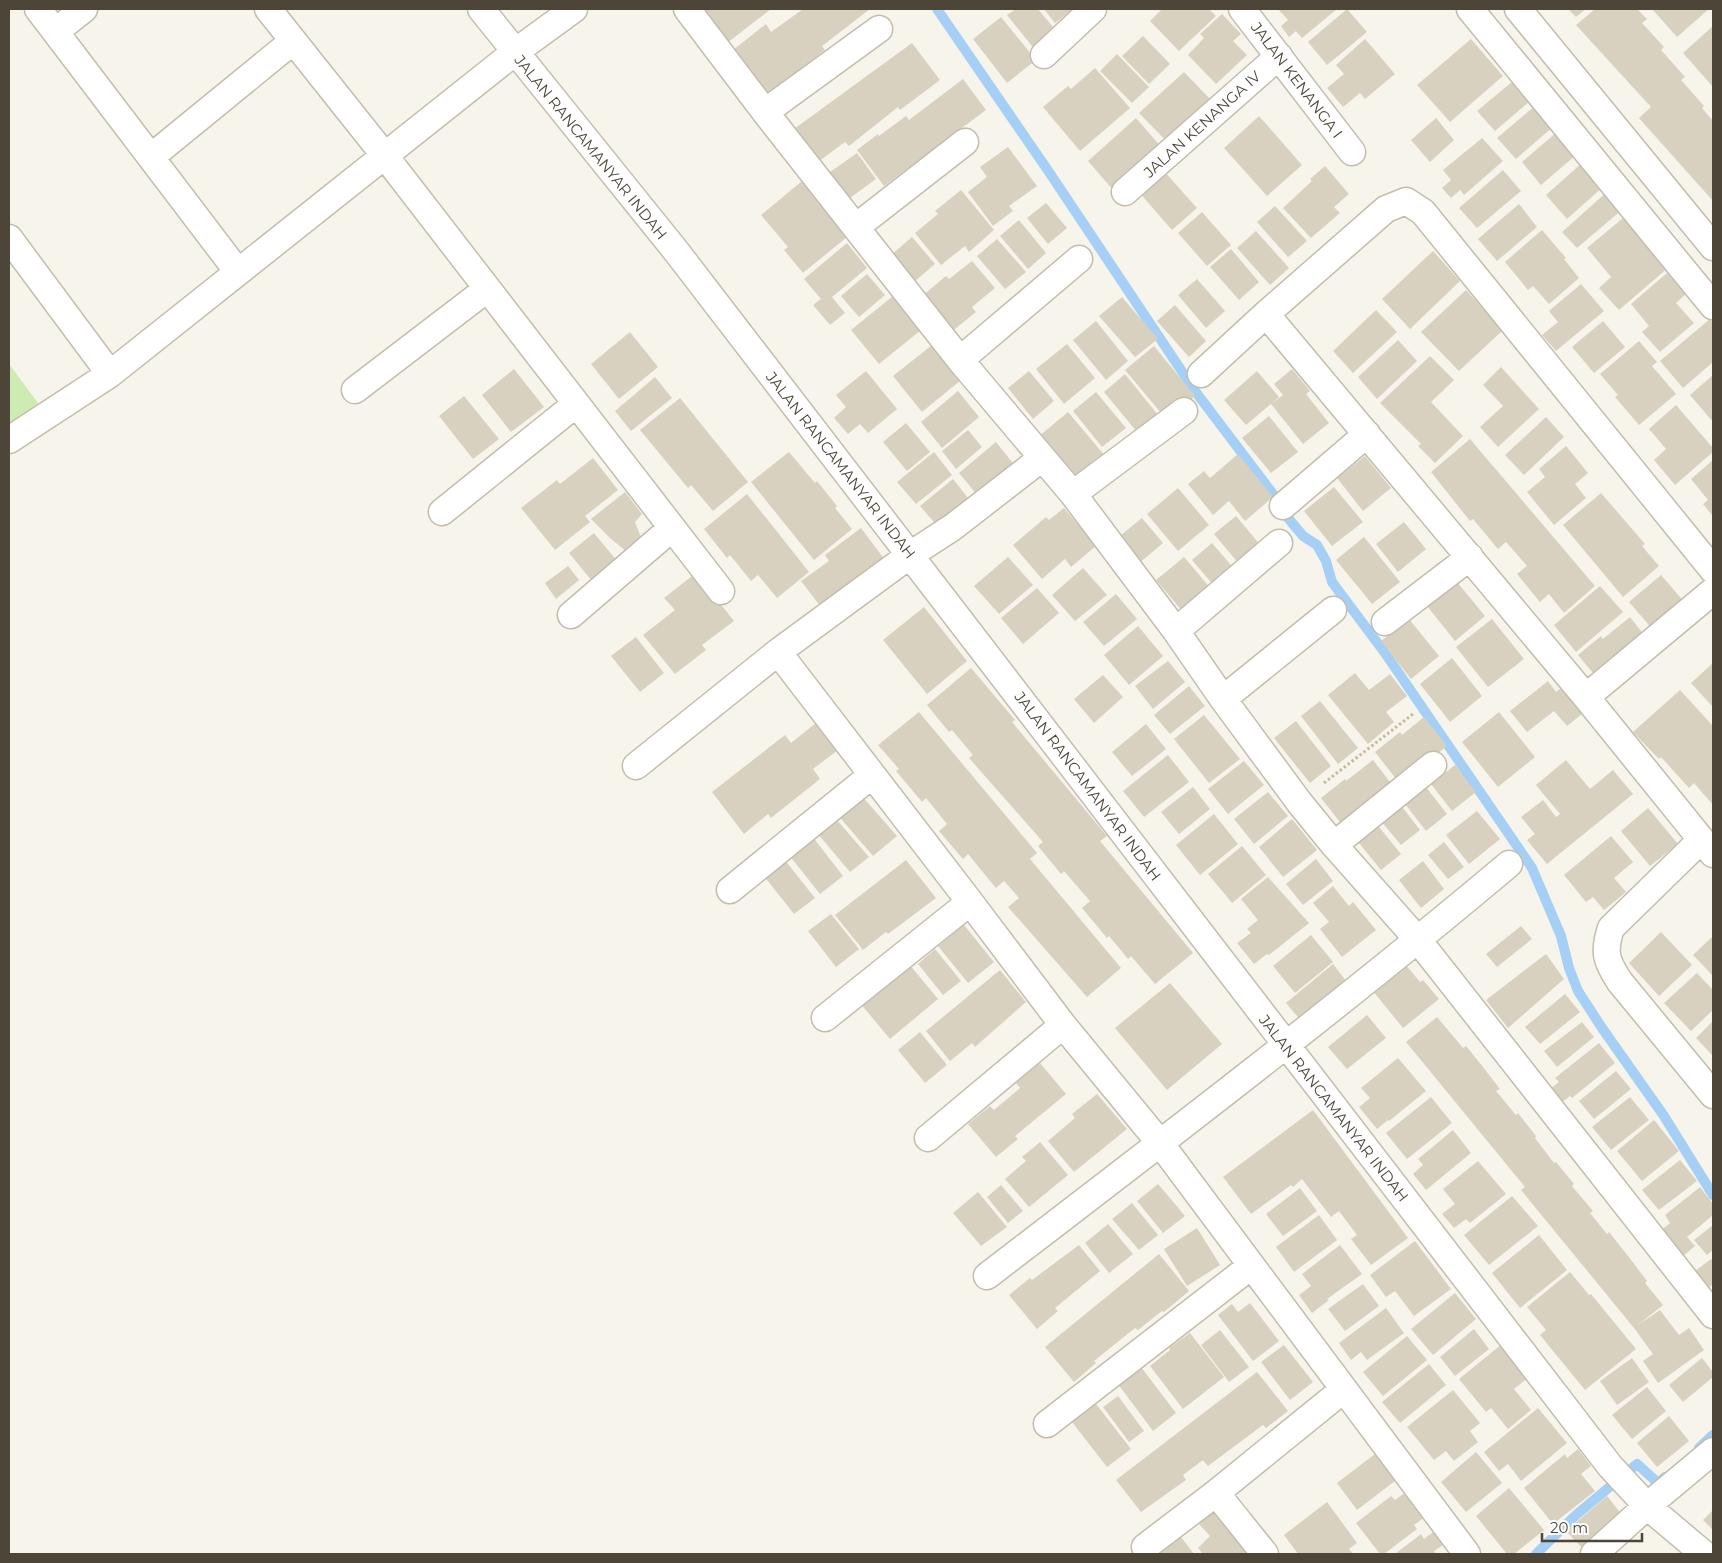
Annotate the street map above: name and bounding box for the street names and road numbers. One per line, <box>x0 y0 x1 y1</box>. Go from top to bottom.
street label: JALAN KENANGA I <box>1247 17 1347 142</box>
street label: JALAN RANCAMANYAR INDAH <box>510 50 671 243</box>
street label: JALAN KENANGA IV <box>1139 66 1265 182</box>
street label: JALAN RANCAMANYAR INDAH <box>761 367 920 562</box>
street label: JALAN RANCAMANYAR INDAH <box>1010 687 1165 884</box>
street label: JALAN RANCAMANYAR INDAH <box>1254 1010 1413 1205</box>

